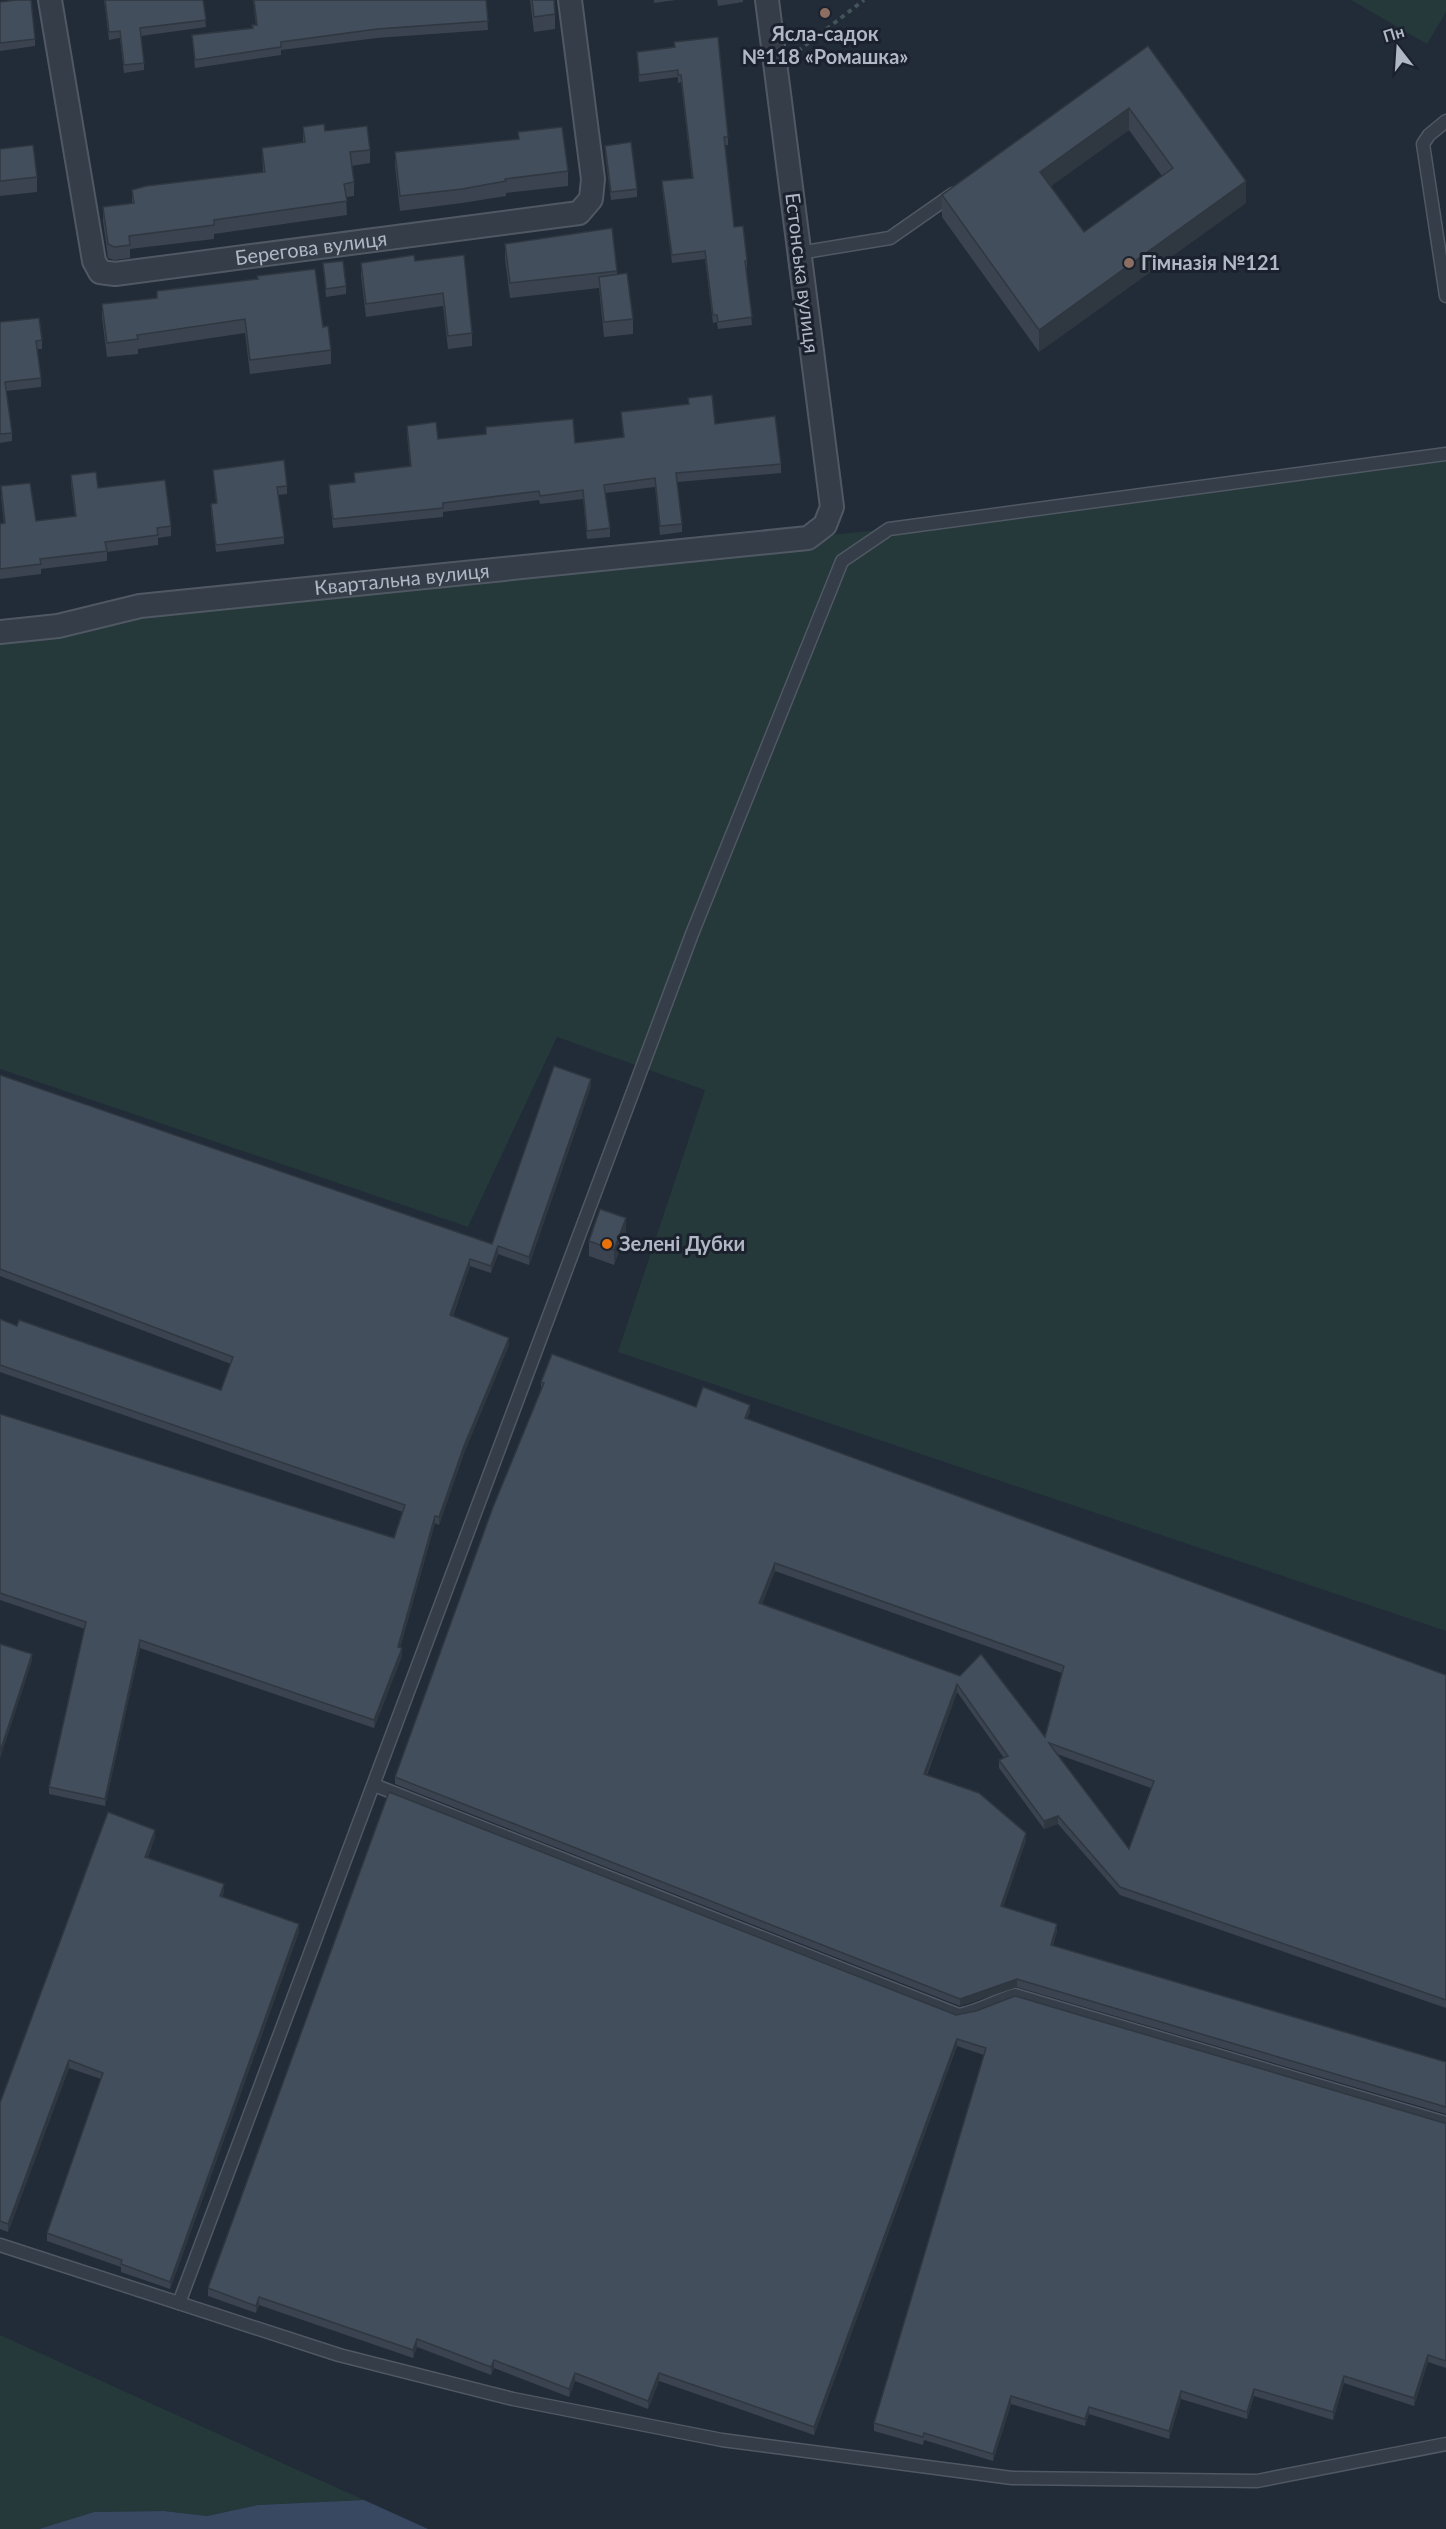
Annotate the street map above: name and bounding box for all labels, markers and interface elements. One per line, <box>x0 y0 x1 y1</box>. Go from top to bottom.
marker: Ясла-садок №118 «Ромашка» <box>818 6 832 20</box>
north arrow <box>1368 18 1428 78</box>
place label: Ясла-садок №118 «Ромашка» <box>742 21 908 68</box>
text: Пн <box>1381 21 1406 45</box>
street label: Естонська вулиця <box>781 191 825 355</box>
street label: Берегова вулиця <box>233 225 388 269</box>
place label: Гімназія №121 <box>1141 250 1280 274</box>
marker: Гімназія №121 <box>1122 256 1136 270</box>
street label: Квартальна вулиця <box>313 557 491 599</box>
place label: Зелені Дубки <box>619 1231 745 1255</box>
marker: Зелені Дубки <box>600 1237 614 1251</box>

